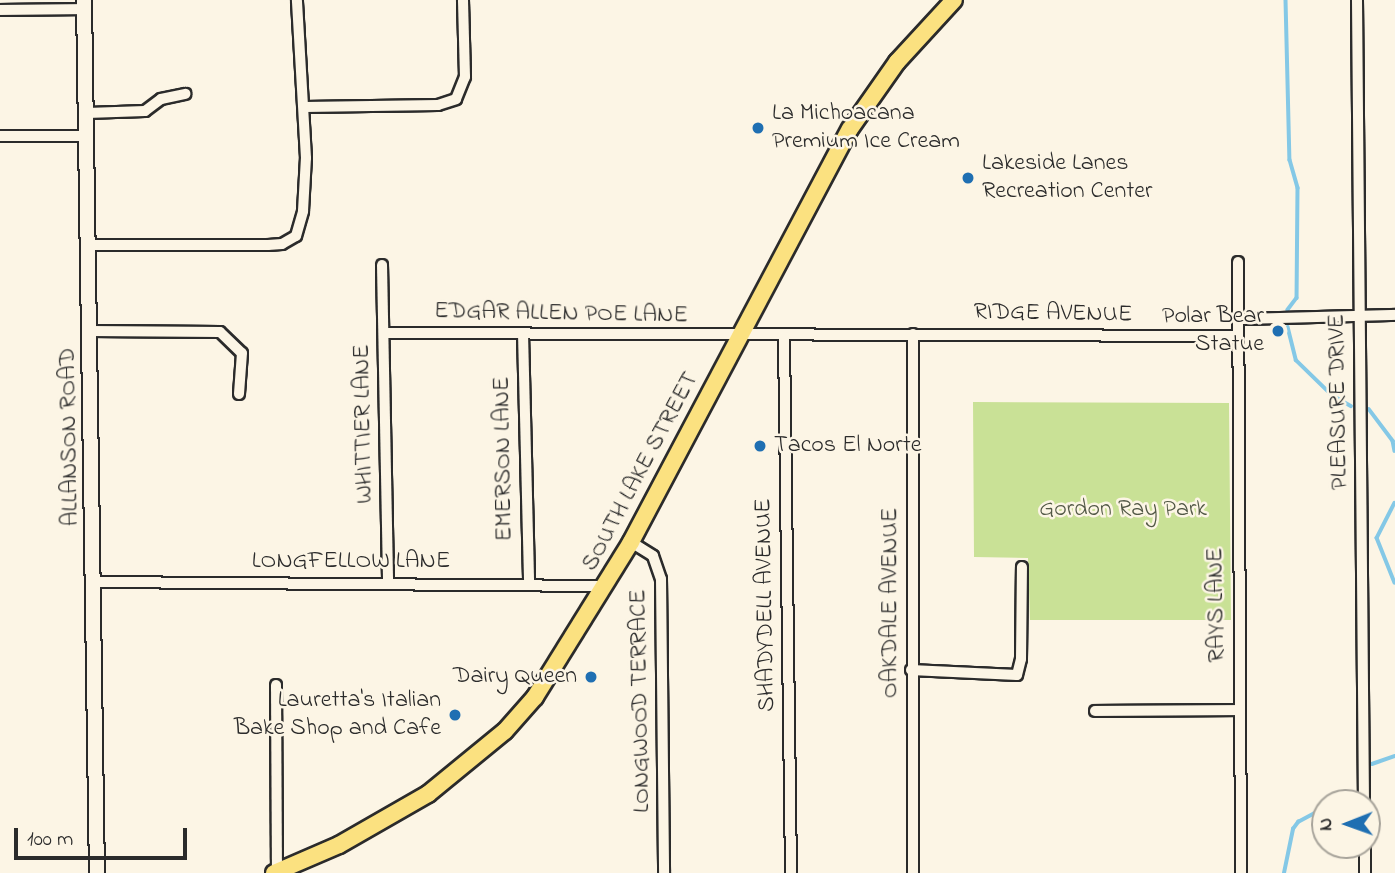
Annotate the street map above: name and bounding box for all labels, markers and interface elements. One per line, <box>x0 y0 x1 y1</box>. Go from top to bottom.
place label: La Michoacana Premium Ice Cream <box>772 100 960 156</box>
marker: La Michoacana Premium Ice Cream <box>750 120 766 136</box>
place label: Lakeside Lanes Recreation Center <box>982 150 1153 206</box>
marker: Lakeside Lanes Recreation Center <box>960 170 976 186</box>
street label: EDGAR ALLEN POE LANE <box>434 297 688 331</box>
street label: RIDGE AVENUE <box>973 298 1133 330</box>
place label: Polar Bear Statue <box>1162 303 1264 359</box>
street label: PLEASURE DRIVE <box>1323 314 1355 490</box>
marker: Polar Bear Statue <box>1270 323 1286 339</box>
street label: WHITTIER LANE <box>348 344 380 504</box>
street label: ALLANSON ROAD <box>54 347 86 527</box>
street label: SOUTH LAKE STREET <box>576 368 706 576</box>
street label: EMERSON LANE <box>488 376 520 542</box>
place label: Tacos El Norte <box>774 432 922 460</box>
marker: Tacos El Norte <box>752 438 768 454</box>
park label: Gordon Ray Park <box>1039 496 1207 524</box>
street label: SHADYDELL AVENUE <box>750 498 782 712</box>
street label: OAKDALE AVENUE <box>877 508 905 698</box>
street label: RAYS LANE <box>1202 547 1232 663</box>
street label: LONGFELLOW LANE <box>252 548 450 576</box>
street label: LONGWOOD TERRACE <box>625 589 657 813</box>
place label: Dairy Queen <box>453 663 577 691</box>
marker: Dairy Queen <box>583 669 599 685</box>
place label: Lauretta's Italian Bake Shop and Cafe <box>234 687 441 743</box>
marker: Lauretta's Italian Bake Shop and Cafe <box>447 707 463 723</box>
north arrow <box>1311 789 1381 859</box>
scale bar <box>18 814 191 858</box>
text: N <box>1313 818 1340 831</box>
text: 100 m <box>27 825 73 855</box>

